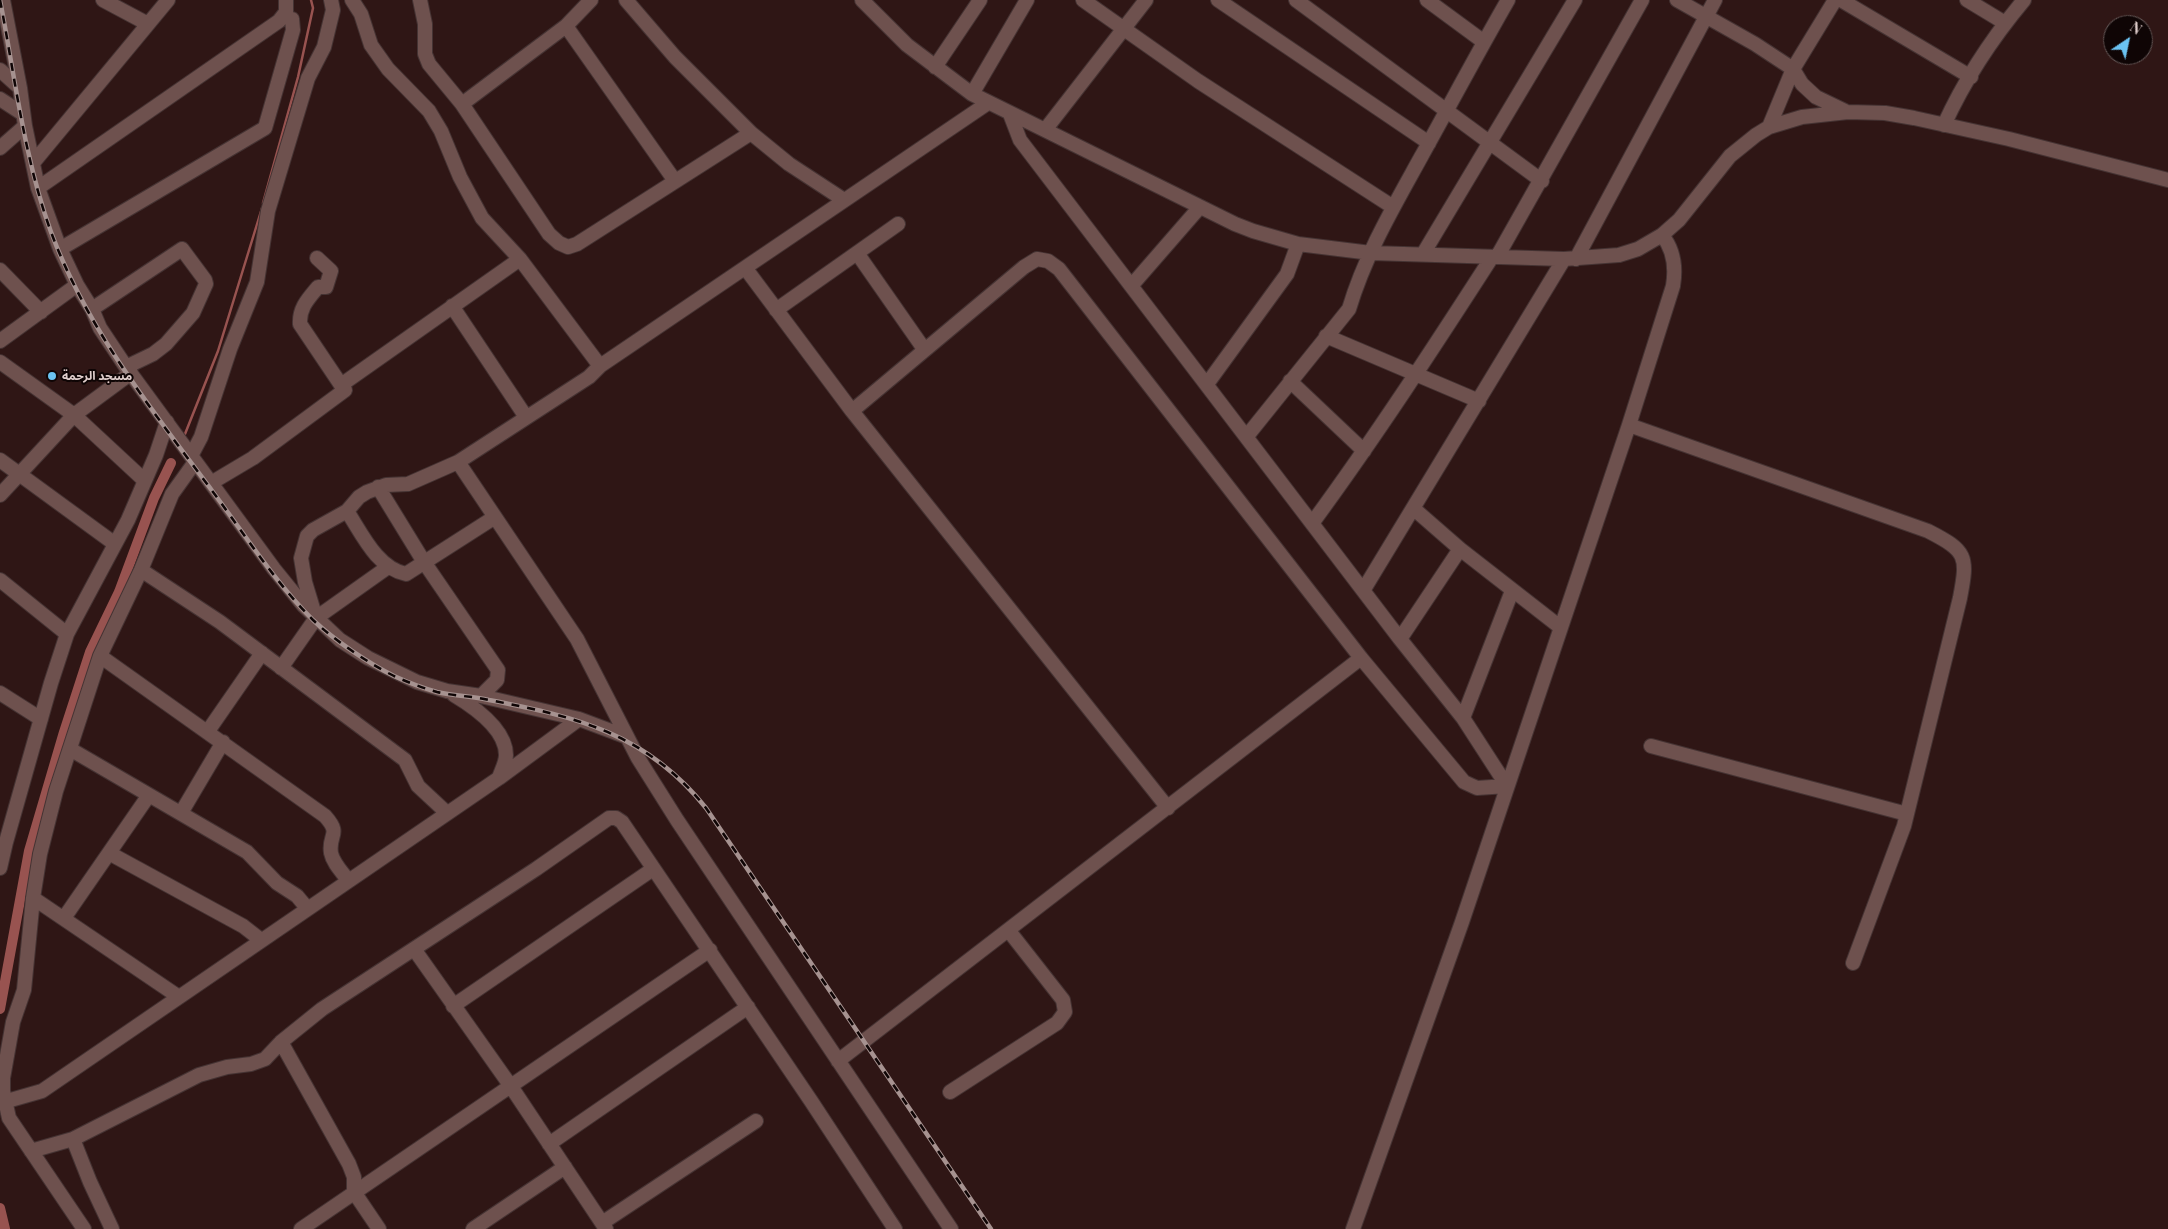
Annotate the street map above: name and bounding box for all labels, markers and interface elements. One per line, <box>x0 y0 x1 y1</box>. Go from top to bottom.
north arrow <box>2103 15 2153 65</box>
text: N <box>2127 17 2146 39</box>
place label: مسجد الرحمة <box>62 369 132 383</box>
marker: مسجد الرحمة <box>46 370 58 382</box>

